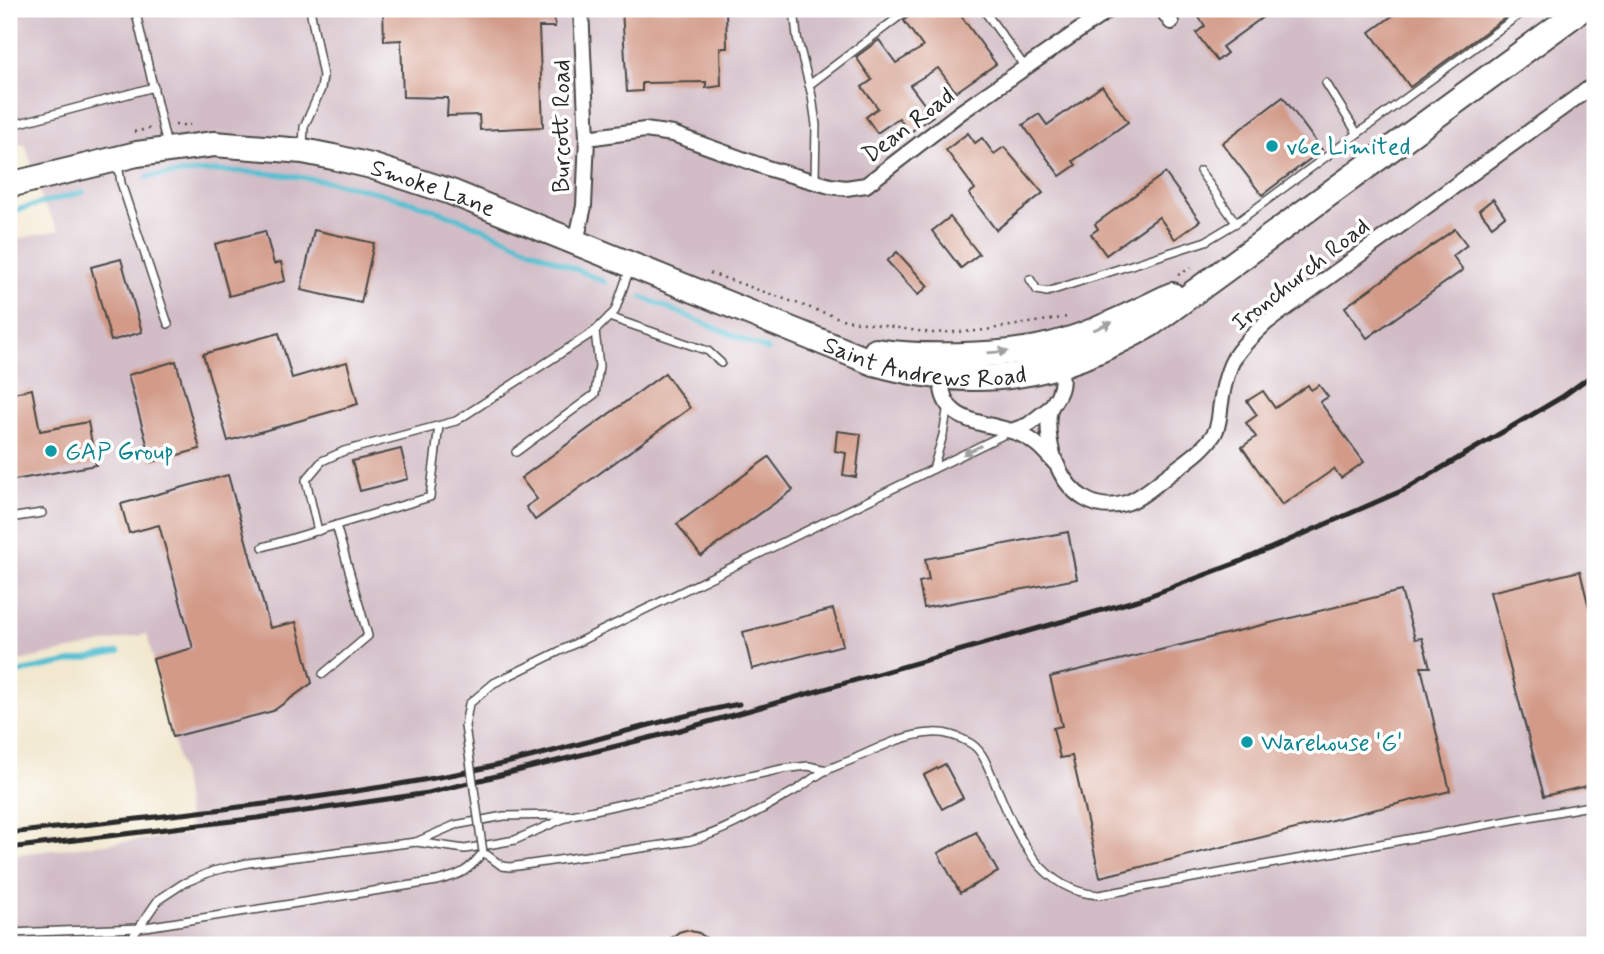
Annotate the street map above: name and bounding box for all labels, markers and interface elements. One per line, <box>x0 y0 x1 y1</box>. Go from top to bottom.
street label: Burcott Road <box>547 59 578 193</box>
street label: Dean Road <box>857 81 961 171</box>
place label: v6e Limited <box>1286 132 1411 163</box>
marker: v6e Limited <box>1264 138 1280 154</box>
street label: Smoke Lane <box>366 153 500 225</box>
street label: Ironchurch Road <box>1226 212 1376 339</box>
one-way arrow <box>1093 320 1113 332</box>
street label: Saint Andrews Road <box>818 330 1029 395</box>
one-way arrow <box>987 346 1009 357</box>
place label: GAP Group <box>65 437 174 468</box>
marker: GAP Group <box>43 443 59 459</box>
one-way arrow <box>962 444 982 455</box>
place label: Warehouse 'G' <box>1261 728 1402 759</box>
marker: Warehouse 'G' <box>1239 734 1255 750</box>

